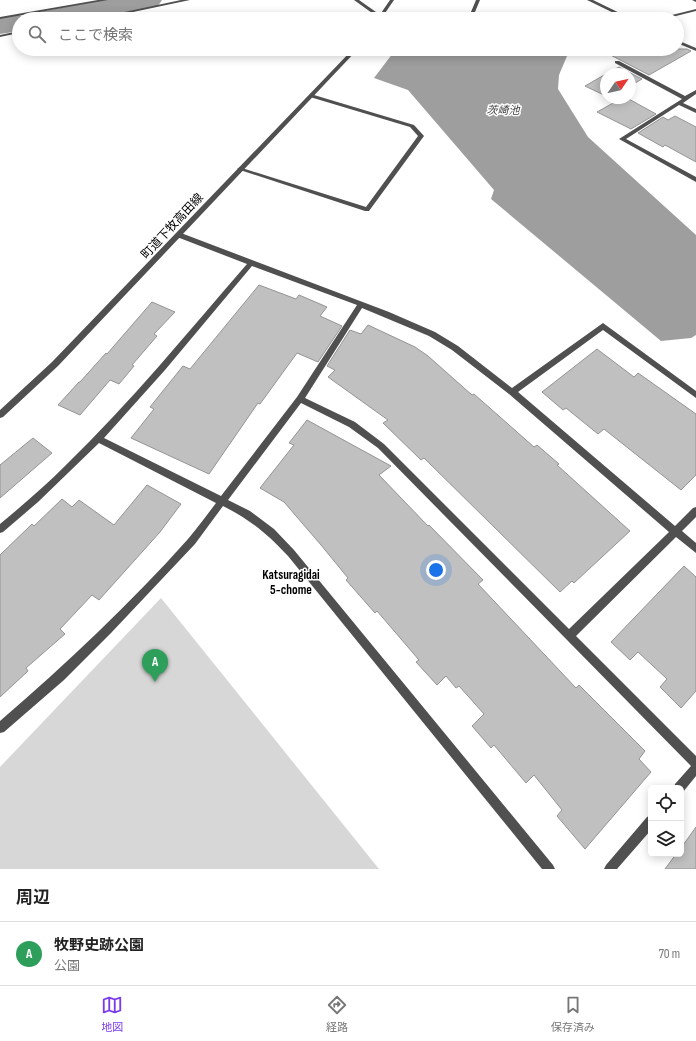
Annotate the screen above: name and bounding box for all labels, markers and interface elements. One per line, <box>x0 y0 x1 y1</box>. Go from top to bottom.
search box <box>12 12 684 56</box>
icon: search <box>26 23 48 45</box>
text: ここで検索 <box>58 26 133 45</box>
north arrow <box>600 68 636 104</box>
water label: 茨崎池 <box>487 104 520 117</box>
street label: 町道下牧高田線 <box>138 191 207 262</box>
your location <box>426 560 446 580</box>
district label: Katsuragidai 5-chome <box>262 567 320 598</box>
pin: A <box>142 649 168 682</box>
map controls <box>648 785 684 857</box>
button: locate <box>648 785 684 821</box>
button: layers <box>648 821 684 857</box>
text: 周辺 <box>16 888 50 908</box>
text: 牧野史跡公園 <box>54 936 144 955</box>
text: A <box>26 946 32 962</box>
text: 70 m <box>659 946 680 962</box>
text: 公園 <box>54 958 80 974</box>
tab: 地図 <box>101 994 123 1034</box>
tab: 経路 <box>326 994 348 1034</box>
tab: 保存済み <box>551 994 595 1034</box>

